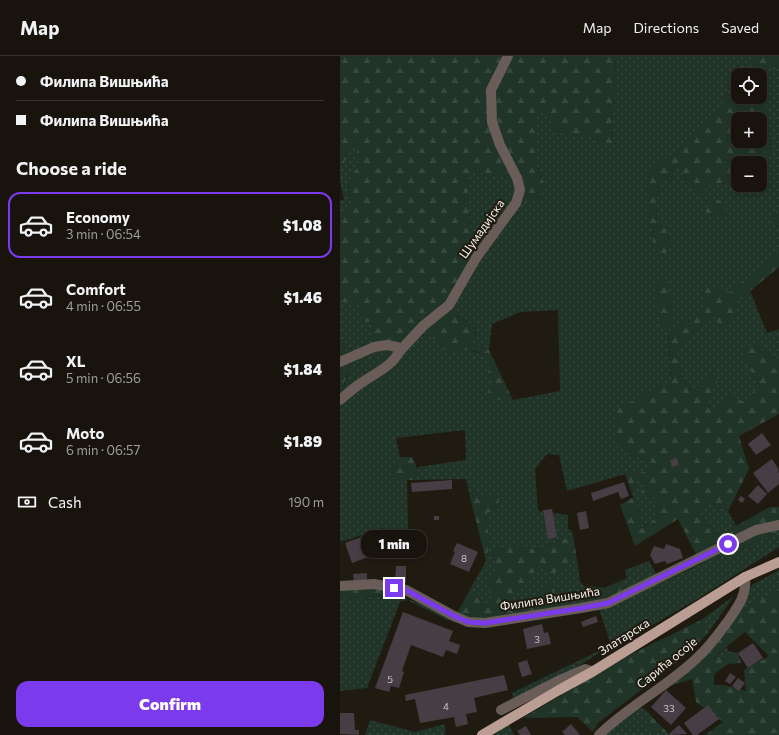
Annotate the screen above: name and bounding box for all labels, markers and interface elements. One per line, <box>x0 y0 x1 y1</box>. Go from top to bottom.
text: Map <box>20 16 59 39</box>
text: Map <box>583 19 612 36</box>
text: Directions <box>634 19 699 36</box>
text: Saved <box>721 19 759 36</box>
map controls <box>731 68 767 192</box>
button: locate <box>731 68 767 104</box>
text: Филипа Вишњића <box>40 72 169 90</box>
text: Филипа Вишњића <box>40 111 169 129</box>
button: + <box>731 112 767 148</box>
button: − <box>731 156 767 192</box>
text: Choose a ride <box>16 157 127 179</box>
street label: Шумадијска <box>456 196 507 261</box>
icon: car <box>18 207 54 243</box>
text: Economy <box>66 208 130 226</box>
text: $1.08 <box>283 216 322 234</box>
text: 3 min · 06:54 <box>66 226 141 242</box>
icon: car <box>18 279 54 315</box>
text: Comfort <box>66 280 126 298</box>
text: $1.46 <box>283 288 322 306</box>
text: 4 min · 06:55 <box>66 298 141 314</box>
icon: car <box>18 351 54 387</box>
text: XL <box>66 352 85 370</box>
text: $1.84 <box>284 360 322 378</box>
text: 5 min · 06:56 <box>66 370 141 386</box>
icon: car <box>18 423 54 459</box>
text: Moto <box>66 424 105 442</box>
text: $1.89 <box>284 432 322 450</box>
text: 6 min · 06:57 <box>66 442 140 458</box>
icon: cash <box>16 491 38 513</box>
text: Cash <box>48 493 82 511</box>
text: 190 m <box>288 494 324 510</box>
callout: 1 min <box>361 530 427 558</box>
route start <box>719 535 737 553</box>
text: 1 min <box>378 536 410 552</box>
house number: 8 <box>461 552 467 564</box>
route end <box>385 579 403 597</box>
street label: Филипа Вишњића <box>499 583 601 613</box>
street label: Златарска <box>595 615 652 657</box>
house number: 3 <box>534 633 540 645</box>
street label: Сарића осоје <box>633 634 699 691</box>
house number: 5 <box>387 673 393 685</box>
button: Confirm <box>16 681 324 727</box>
house number: 4 <box>443 700 449 712</box>
house number: 33 <box>663 702 675 714</box>

